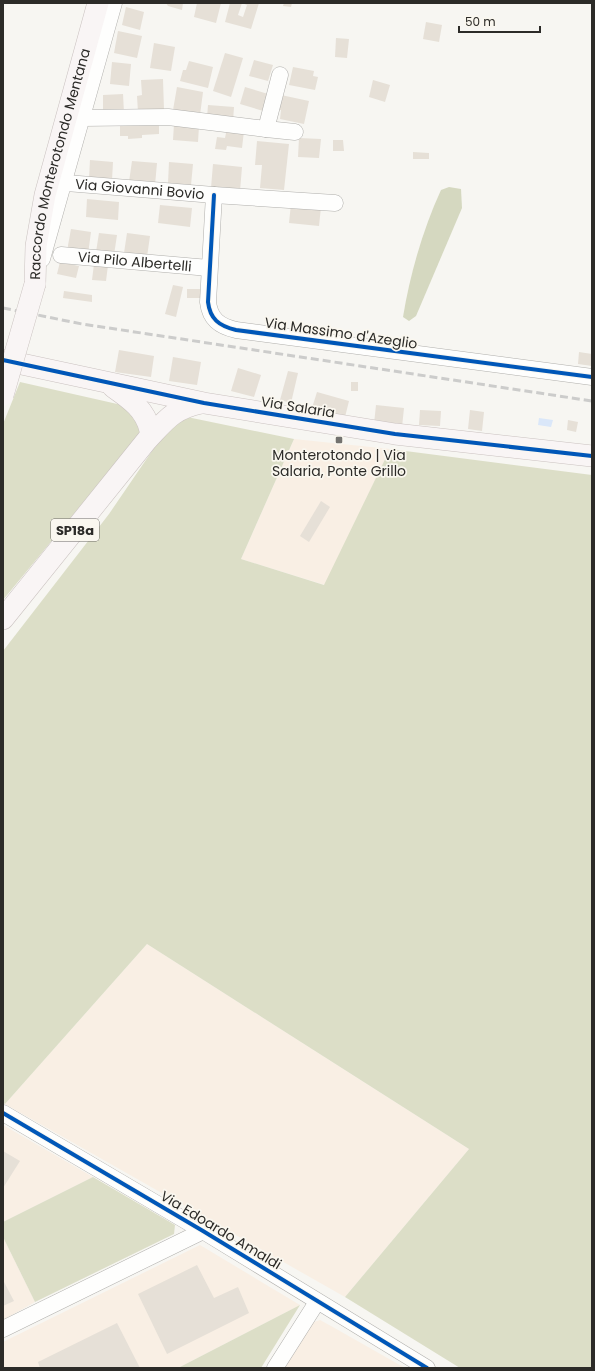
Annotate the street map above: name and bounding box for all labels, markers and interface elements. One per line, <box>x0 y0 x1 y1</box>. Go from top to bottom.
scale bar <box>459 8 540 34</box>
text: 50 m <box>465 13 496 30</box>
street label: Raccordo Monterotondo Mentana <box>25 46 95 280</box>
street label: Via Giovanni Bovio <box>74 174 205 204</box>
street label: Via Pilo Albertelli <box>77 247 193 276</box>
street label: Via Massimo d'Azeglio <box>263 312 419 354</box>
street label: Via Salaria <box>259 391 337 423</box>
marker: Monterotondo | Via Salaria, Ponte Grillo <box>334 435 344 445</box>
place label: Monterotondo | Via Salaria, Ponte Grillo <box>272 445 406 481</box>
road number: SP18a <box>51 519 99 541</box>
street label: Via Edoardo Amaldi <box>157 1186 285 1274</box>

